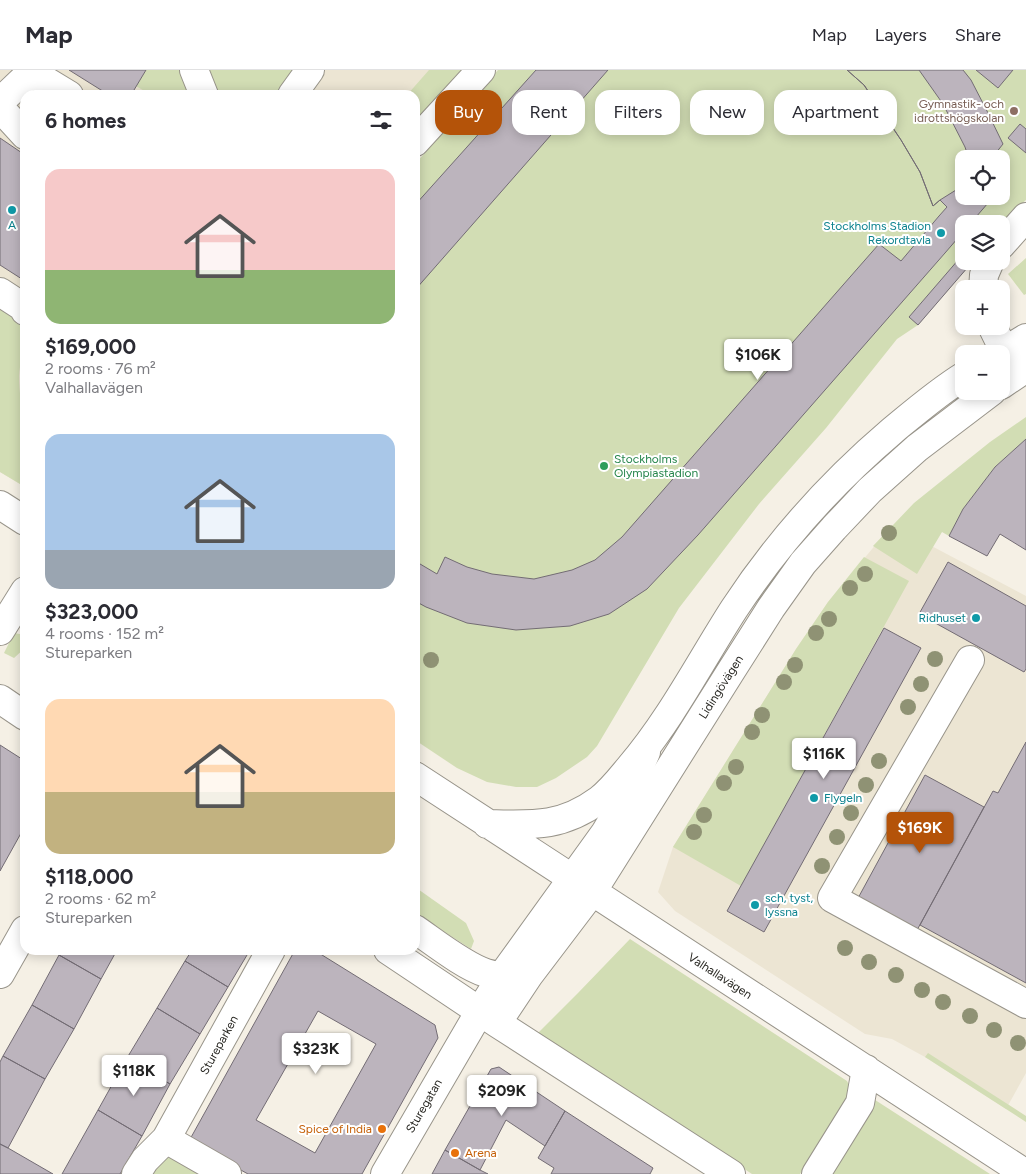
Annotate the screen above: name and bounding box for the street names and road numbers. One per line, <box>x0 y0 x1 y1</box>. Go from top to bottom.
street label: Lidingövägen <box>696 652 746 721</box>
street label: Valhallavägen <box>685 950 755 1002</box>
street label: Stureparken <box>197 1013 241 1077</box>
street label: Sturegatan <box>403 1076 445 1135</box>

